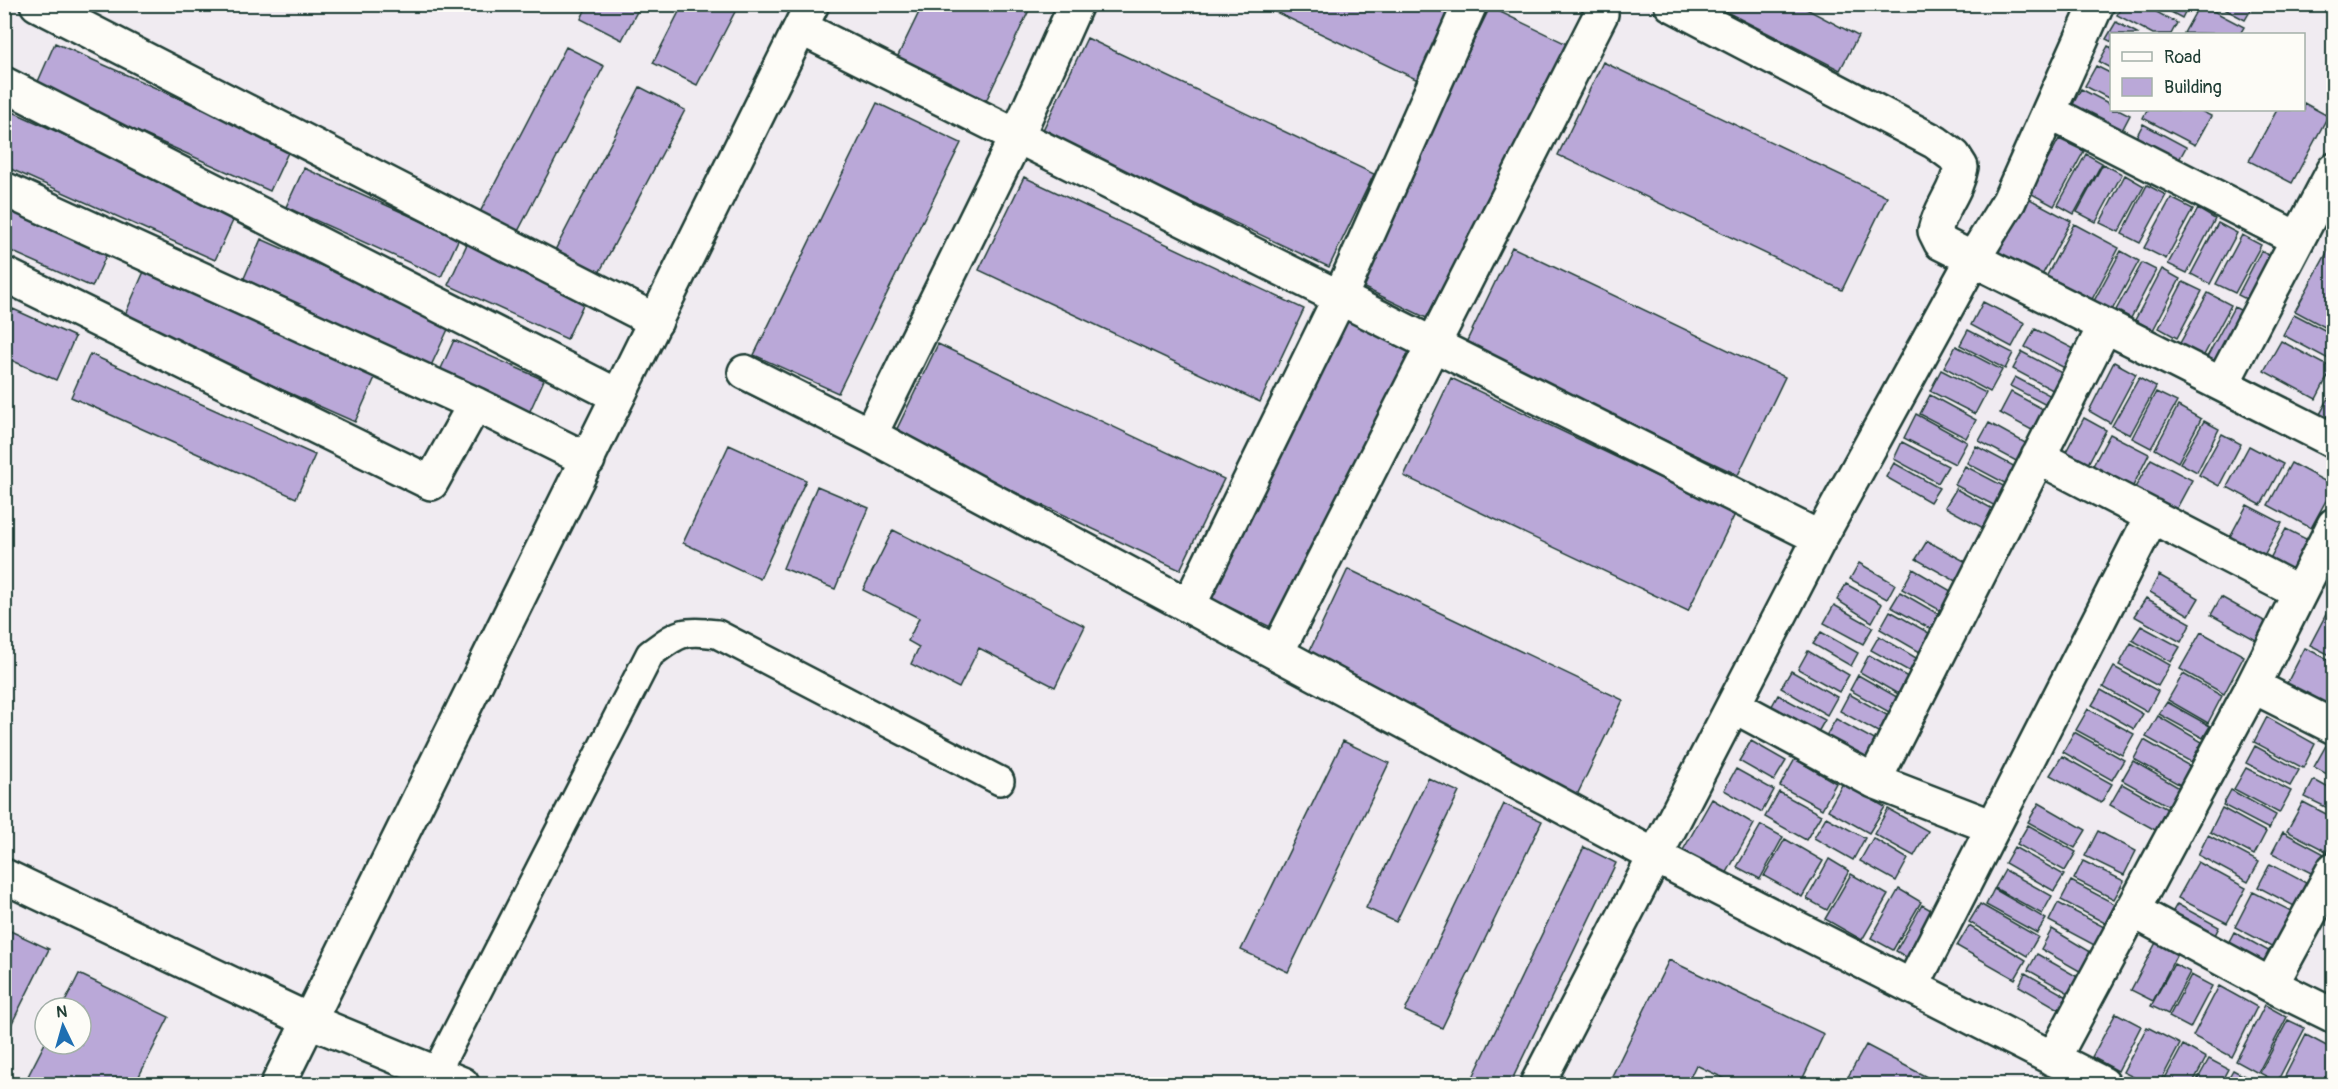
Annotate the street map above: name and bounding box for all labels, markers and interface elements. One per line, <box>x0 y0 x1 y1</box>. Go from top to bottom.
legend <box>2110 33 2305 111</box>
text: Road <box>2164 46 2201 69</box>
text: Building <box>2164 76 2222 99</box>
north arrow <box>33 996 93 1056</box>
text: N <box>56 1002 68 1022</box>

